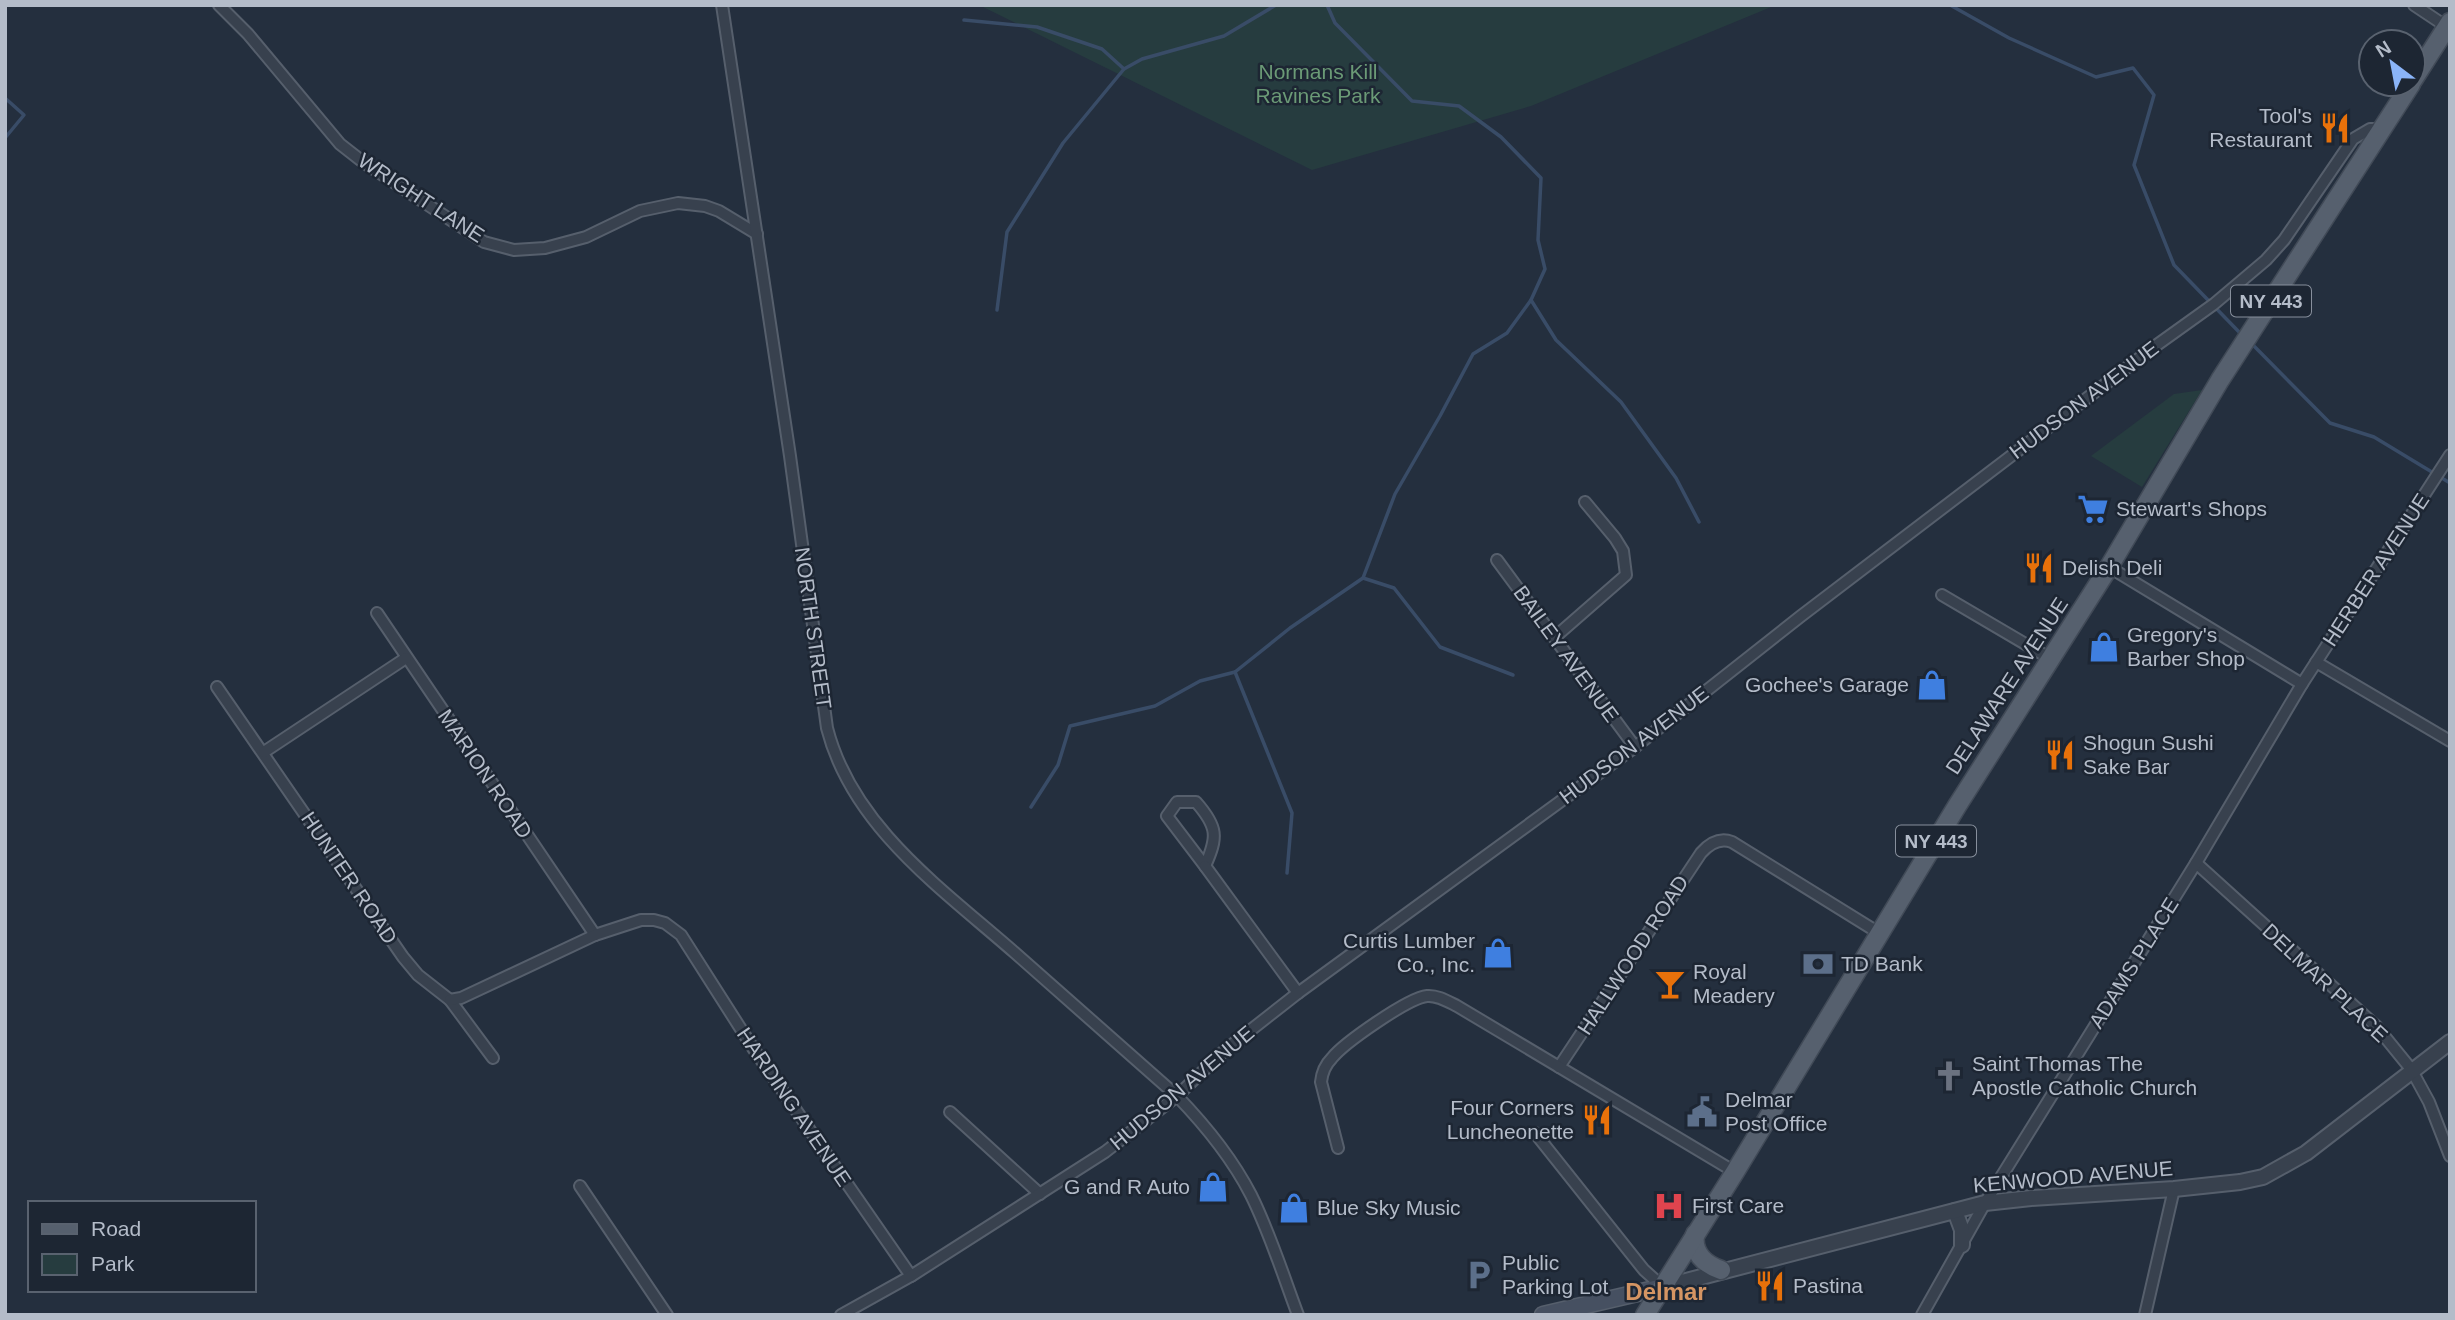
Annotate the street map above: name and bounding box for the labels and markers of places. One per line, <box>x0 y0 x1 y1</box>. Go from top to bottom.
place label: Tool's Restaurant <box>2209 104 2312 151</box>
restaurant icon: Tool's Restaurant <box>2318 111 2352 145</box>
supermarket icon: Stewart's Shops <box>2076 492 2110 526</box>
place label: Stewart's Shops <box>2116 497 2267 520</box>
restaurant icon: Delish Deli <box>2022 551 2056 585</box>
place label: Delish Deli <box>2062 556 2162 579</box>
place label: Gregory's Barber Shop <box>2127 623 2245 670</box>
shop icon: Gregory's Barber Shop <box>2087 630 2121 664</box>
shop icon: Gochee's Garage <box>1915 668 1949 702</box>
place label: Gochee's Garage <box>1745 673 1909 696</box>
place label: Shogun Sushi Sake Bar <box>2083 731 2214 778</box>
restaurant icon: Shogun Sushi Sake Bar <box>2043 738 2077 772</box>
place label: Curtis Lumber Co., Inc. <box>1343 929 1475 976</box>
shop icon: Curtis Lumber Co., Inc. <box>1481 936 1515 970</box>
bank icon: TD Bank <box>1801 947 1835 981</box>
place label: TD Bank <box>1841 952 1923 975</box>
place label: Royal Meadery <box>1693 960 1775 1007</box>
bar icon: Royal Meadery <box>1653 967 1687 1001</box>
place label: Saint Thomas The Apostle Catholic Church <box>1972 1052 2197 1099</box>
church icon: Saint Thomas The Apostle Catholic Church <box>1932 1059 1966 1093</box>
place label: Delmar Post Office <box>1725 1088 1827 1135</box>
public building icon: Delmar Post Office <box>1685 1095 1719 1129</box>
place label: Four Corners Luncheonette <box>1447 1096 1574 1143</box>
restaurant icon: Four Corners Luncheonette <box>1580 1103 1614 1137</box>
shop icon: G and R Auto <box>1196 1170 1230 1204</box>
place label: G and R Auto <box>1064 1175 1190 1198</box>
hospital icon: First Care <box>1652 1189 1686 1223</box>
shop icon: Blue Sky Music <box>1277 1191 1311 1225</box>
place label: First Care <box>1692 1194 1784 1217</box>
place label: Blue Sky Music <box>1317 1196 1461 1219</box>
place label: Public Parking Lot <box>1502 1251 1608 1298</box>
parking icon: Public Parking Lot <box>1462 1258 1496 1292</box>
restaurant icon: Pastina <box>1753 1269 1787 1303</box>
place label: Pastina <box>1793 1274 1863 1297</box>

